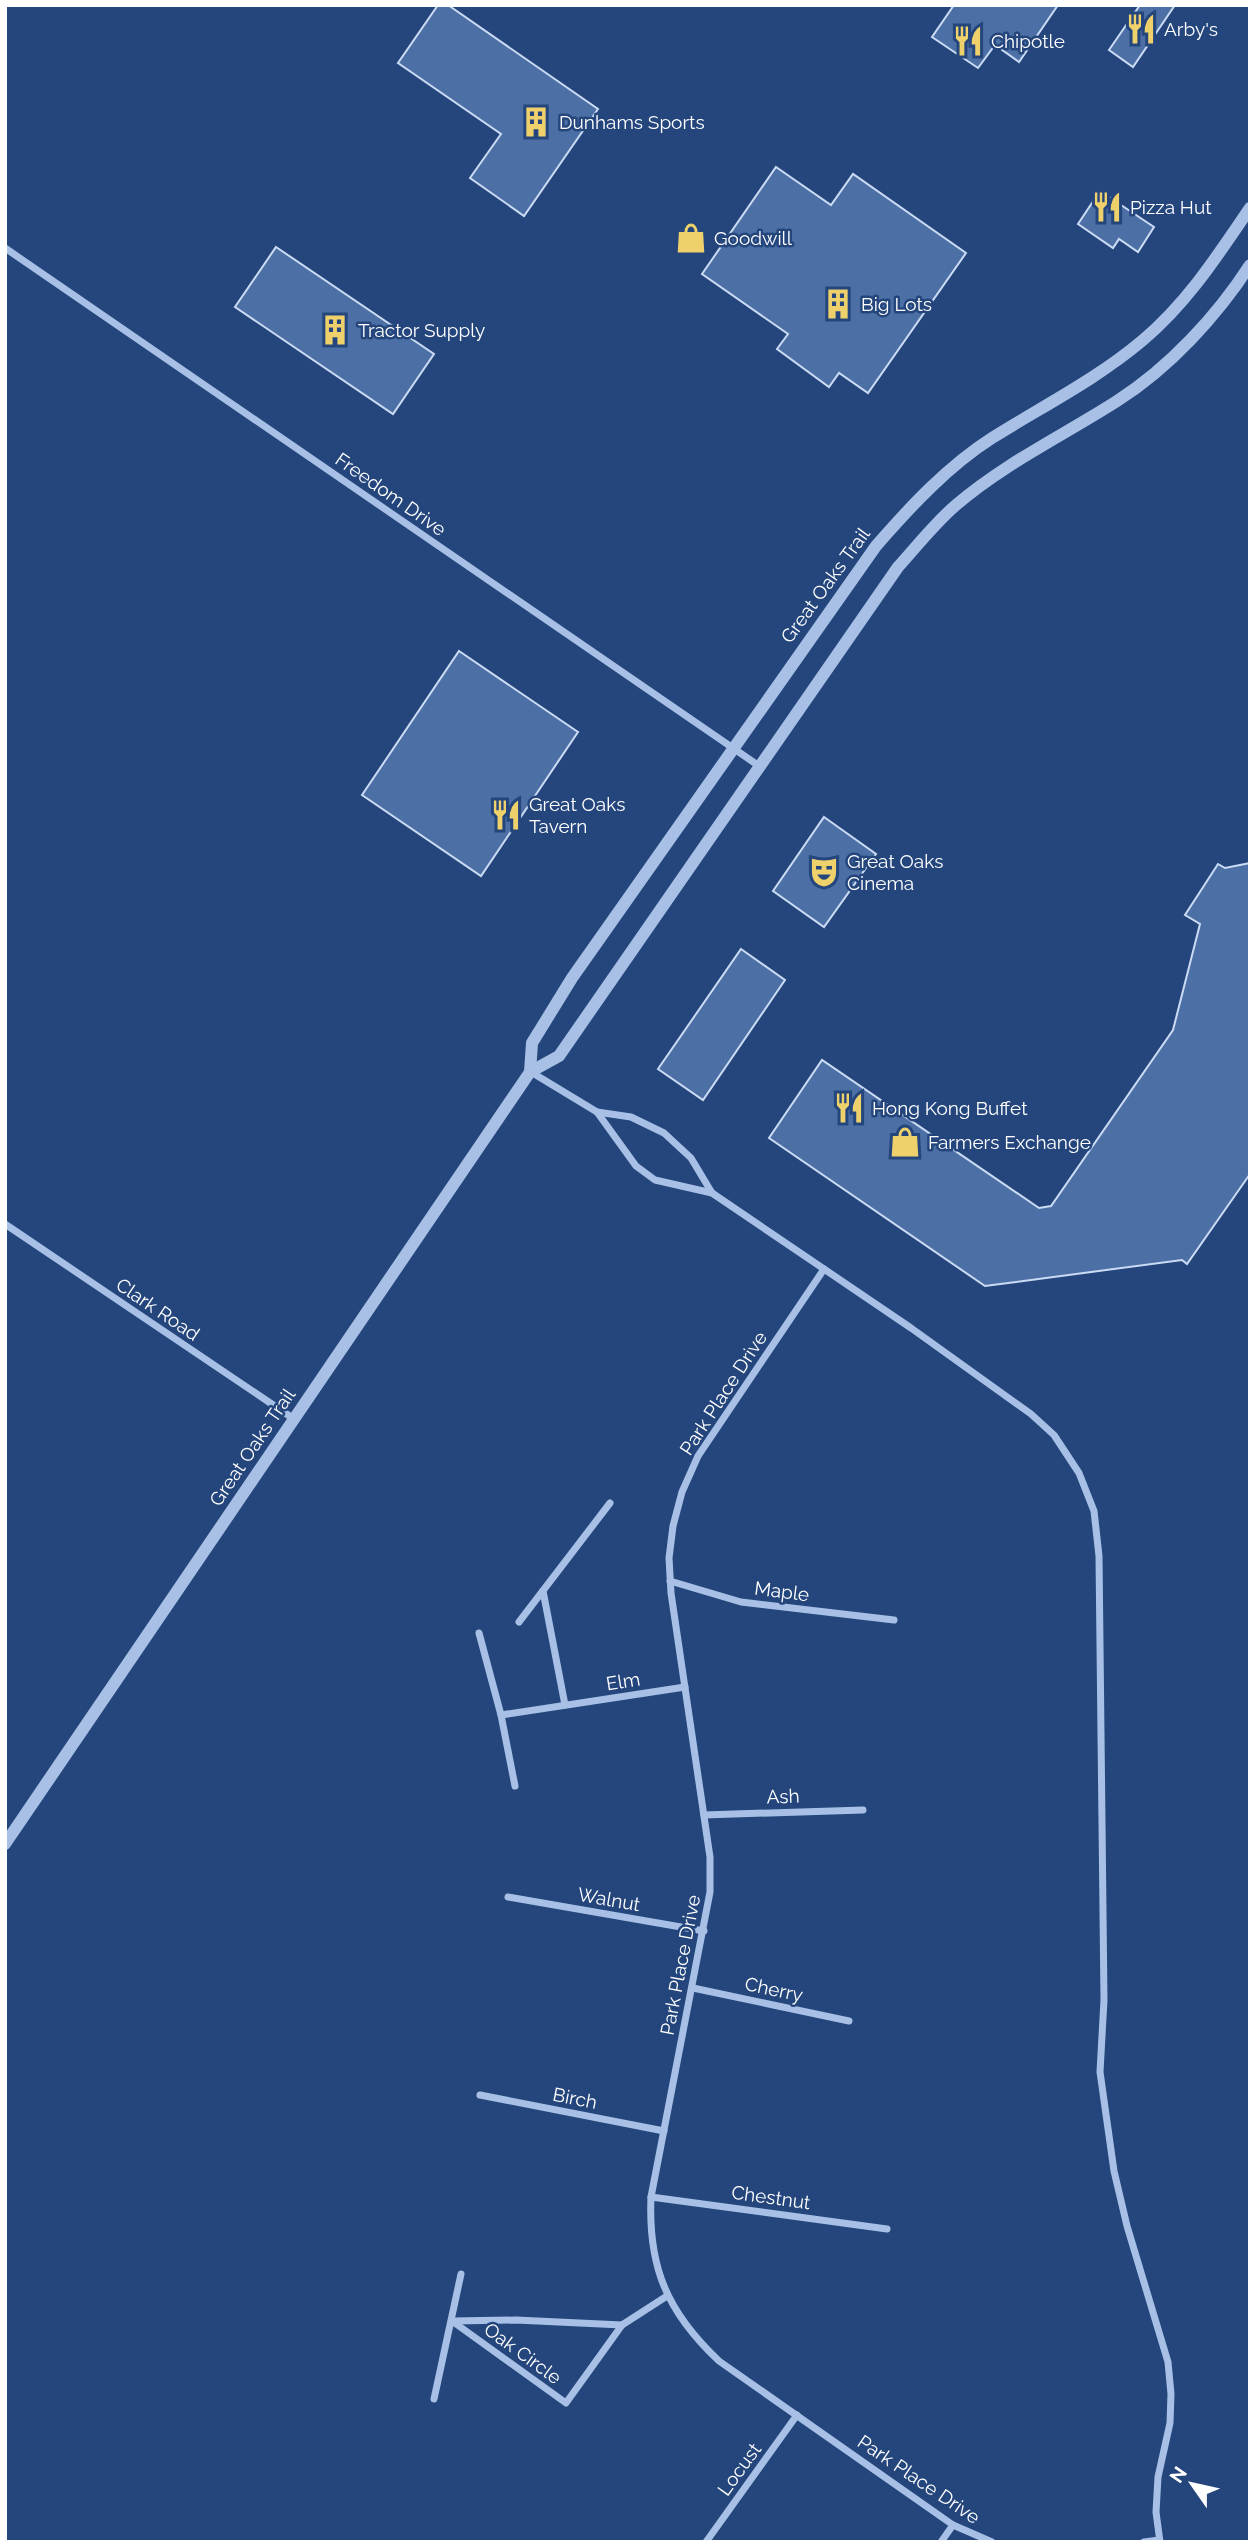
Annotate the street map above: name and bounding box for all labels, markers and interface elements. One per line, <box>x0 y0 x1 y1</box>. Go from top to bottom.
restaurant icon: Arby's <box>1124 12 1158 46</box>
place label: Arby's <box>1164 18 1218 40</box>
restaurant icon: Chipotle <box>951 24 985 58</box>
place label: Chipotle <box>991 30 1065 52</box>
building icon: Dunhams Sports <box>519 105 553 139</box>
place label: Dunhams Sports <box>559 111 705 133</box>
restaurant icon: Pizza Hut <box>1090 190 1124 224</box>
place label: Pizza Hut <box>1130 196 1212 218</box>
shop icon: Goodwill <box>674 221 708 255</box>
place label: Goodwill <box>714 227 793 249</box>
building icon: Big Lots <box>821 287 855 321</box>
place label: Big Lots <box>861 293 932 315</box>
building icon: Tractor Supply <box>318 313 352 347</box>
place label: Tractor Supply <box>358 319 485 341</box>
street label: Freedom Drive <box>331 448 451 540</box>
street label: Great Oaks Trail <box>776 522 875 647</box>
place label: Great Oaks Tavern <box>529 793 625 837</box>
restaurant icon: Great Oaks Tavern <box>489 798 523 832</box>
place label: Great Oaks Cinema <box>847 850 943 894</box>
theatre icon: Great Oaks Cinema <box>807 855 841 889</box>
restaurant icon: Hong Kong Buffet <box>832 1091 866 1125</box>
place label: Hong Kong Buffet <box>872 1097 1028 1119</box>
shop icon: Farmers Exchange <box>888 1125 922 1159</box>
place label: Farmers Exchange <box>928 1131 1091 1153</box>
street label: Clark Road <box>112 1273 204 1345</box>
street label: Park Place Drive <box>675 1327 771 1459</box>
street label: Great Oaks Trail <box>205 1383 300 1510</box>
street label: Maple <box>753 1577 811 1605</box>
street label: Elm <box>604 1667 642 1695</box>
street label: Ash <box>766 1784 800 1808</box>
street label: Walnut <box>576 1883 643 1915</box>
street label: Park Place Drive <box>656 1893 704 2037</box>
street label: Cherry <box>743 1972 805 2006</box>
street label: Birch <box>551 2083 599 2113</box>
street label: Chestnut <box>730 2181 813 2214</box>
street label: Oak Circle <box>480 2318 566 2388</box>
street label: Park Place Drive <box>854 2430 984 2528</box>
street label: Locust <box>713 2438 766 2500</box>
north arrow <box>1157 2449 1227 2519</box>
text: N <box>1165 2462 1191 2487</box>

